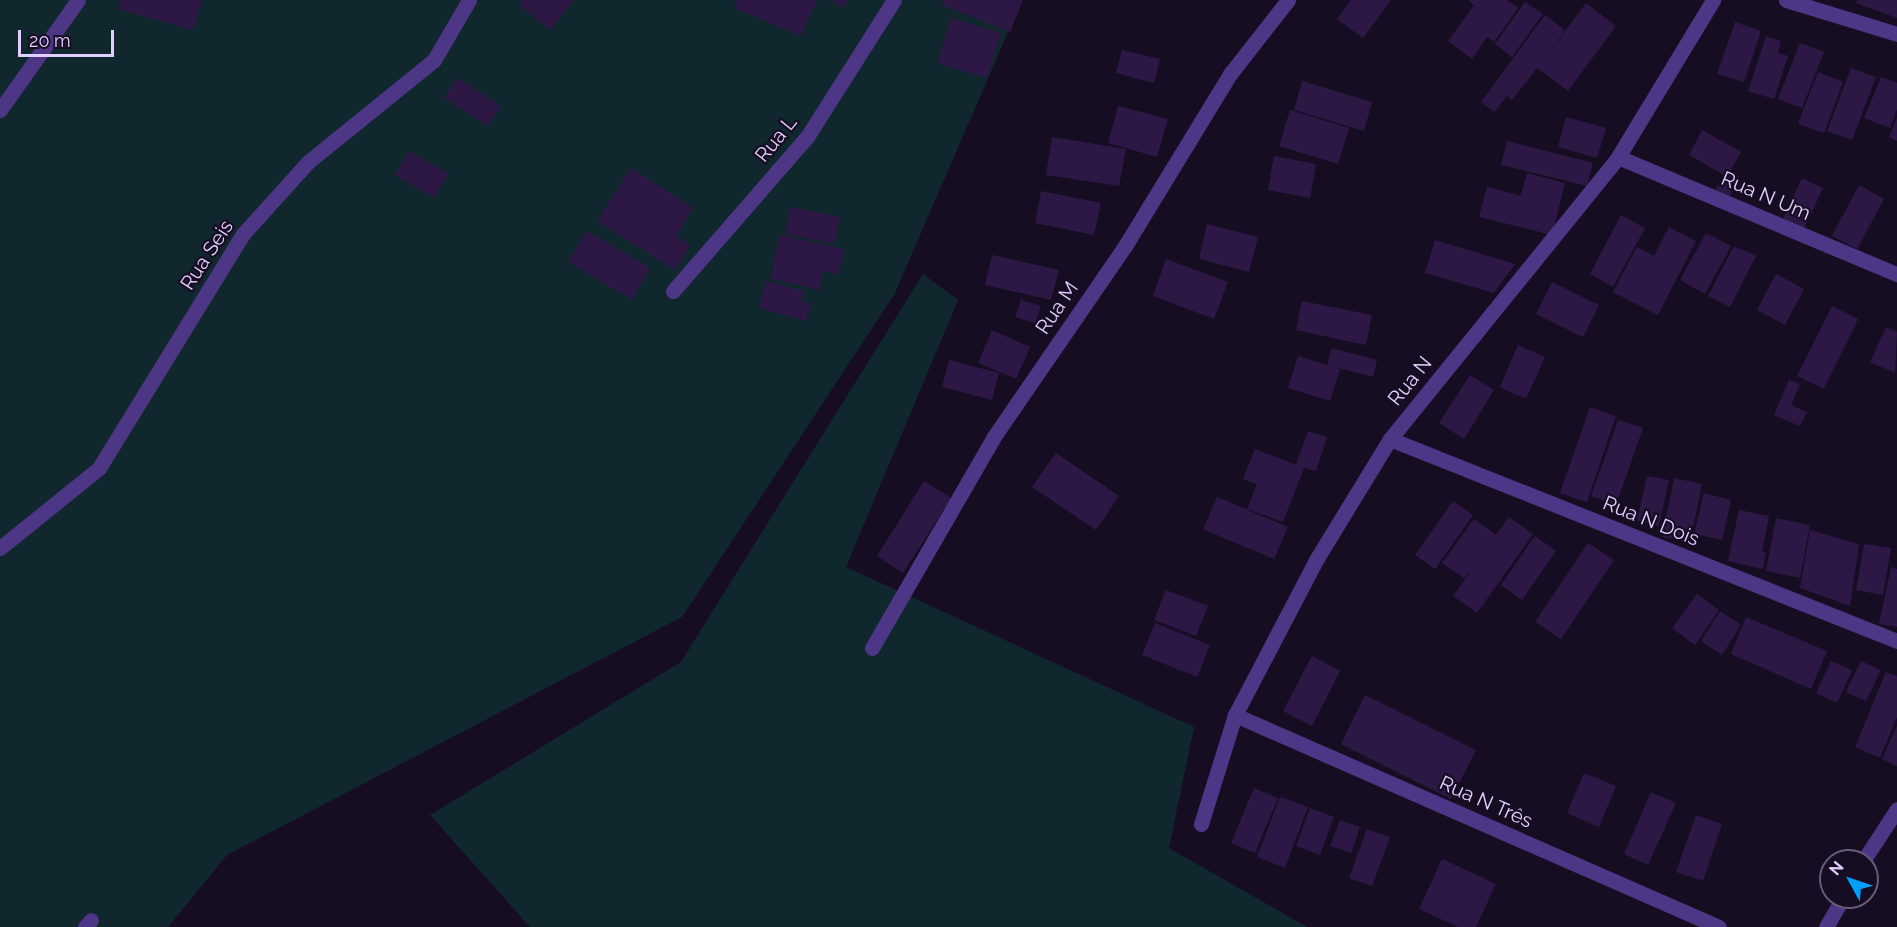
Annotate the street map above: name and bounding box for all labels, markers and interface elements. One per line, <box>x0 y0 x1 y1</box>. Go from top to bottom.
scale bar <box>21 18 117 56</box>
text: 20 m <box>29 30 71 51</box>
street label: Rua L <box>750 111 802 167</box>
street label: Rua N Um <box>1718 166 1814 226</box>
street label: Rua Seis <box>176 215 238 295</box>
street label: Rua M <box>1031 277 1083 339</box>
street label: Rua N <box>1383 352 1437 410</box>
street label: Rua N Dois <box>1599 491 1703 551</box>
street label: Rua N Três <box>1436 771 1536 833</box>
north arrow <box>1819 849 1879 909</box>
text: N <box>1825 858 1848 879</box>

